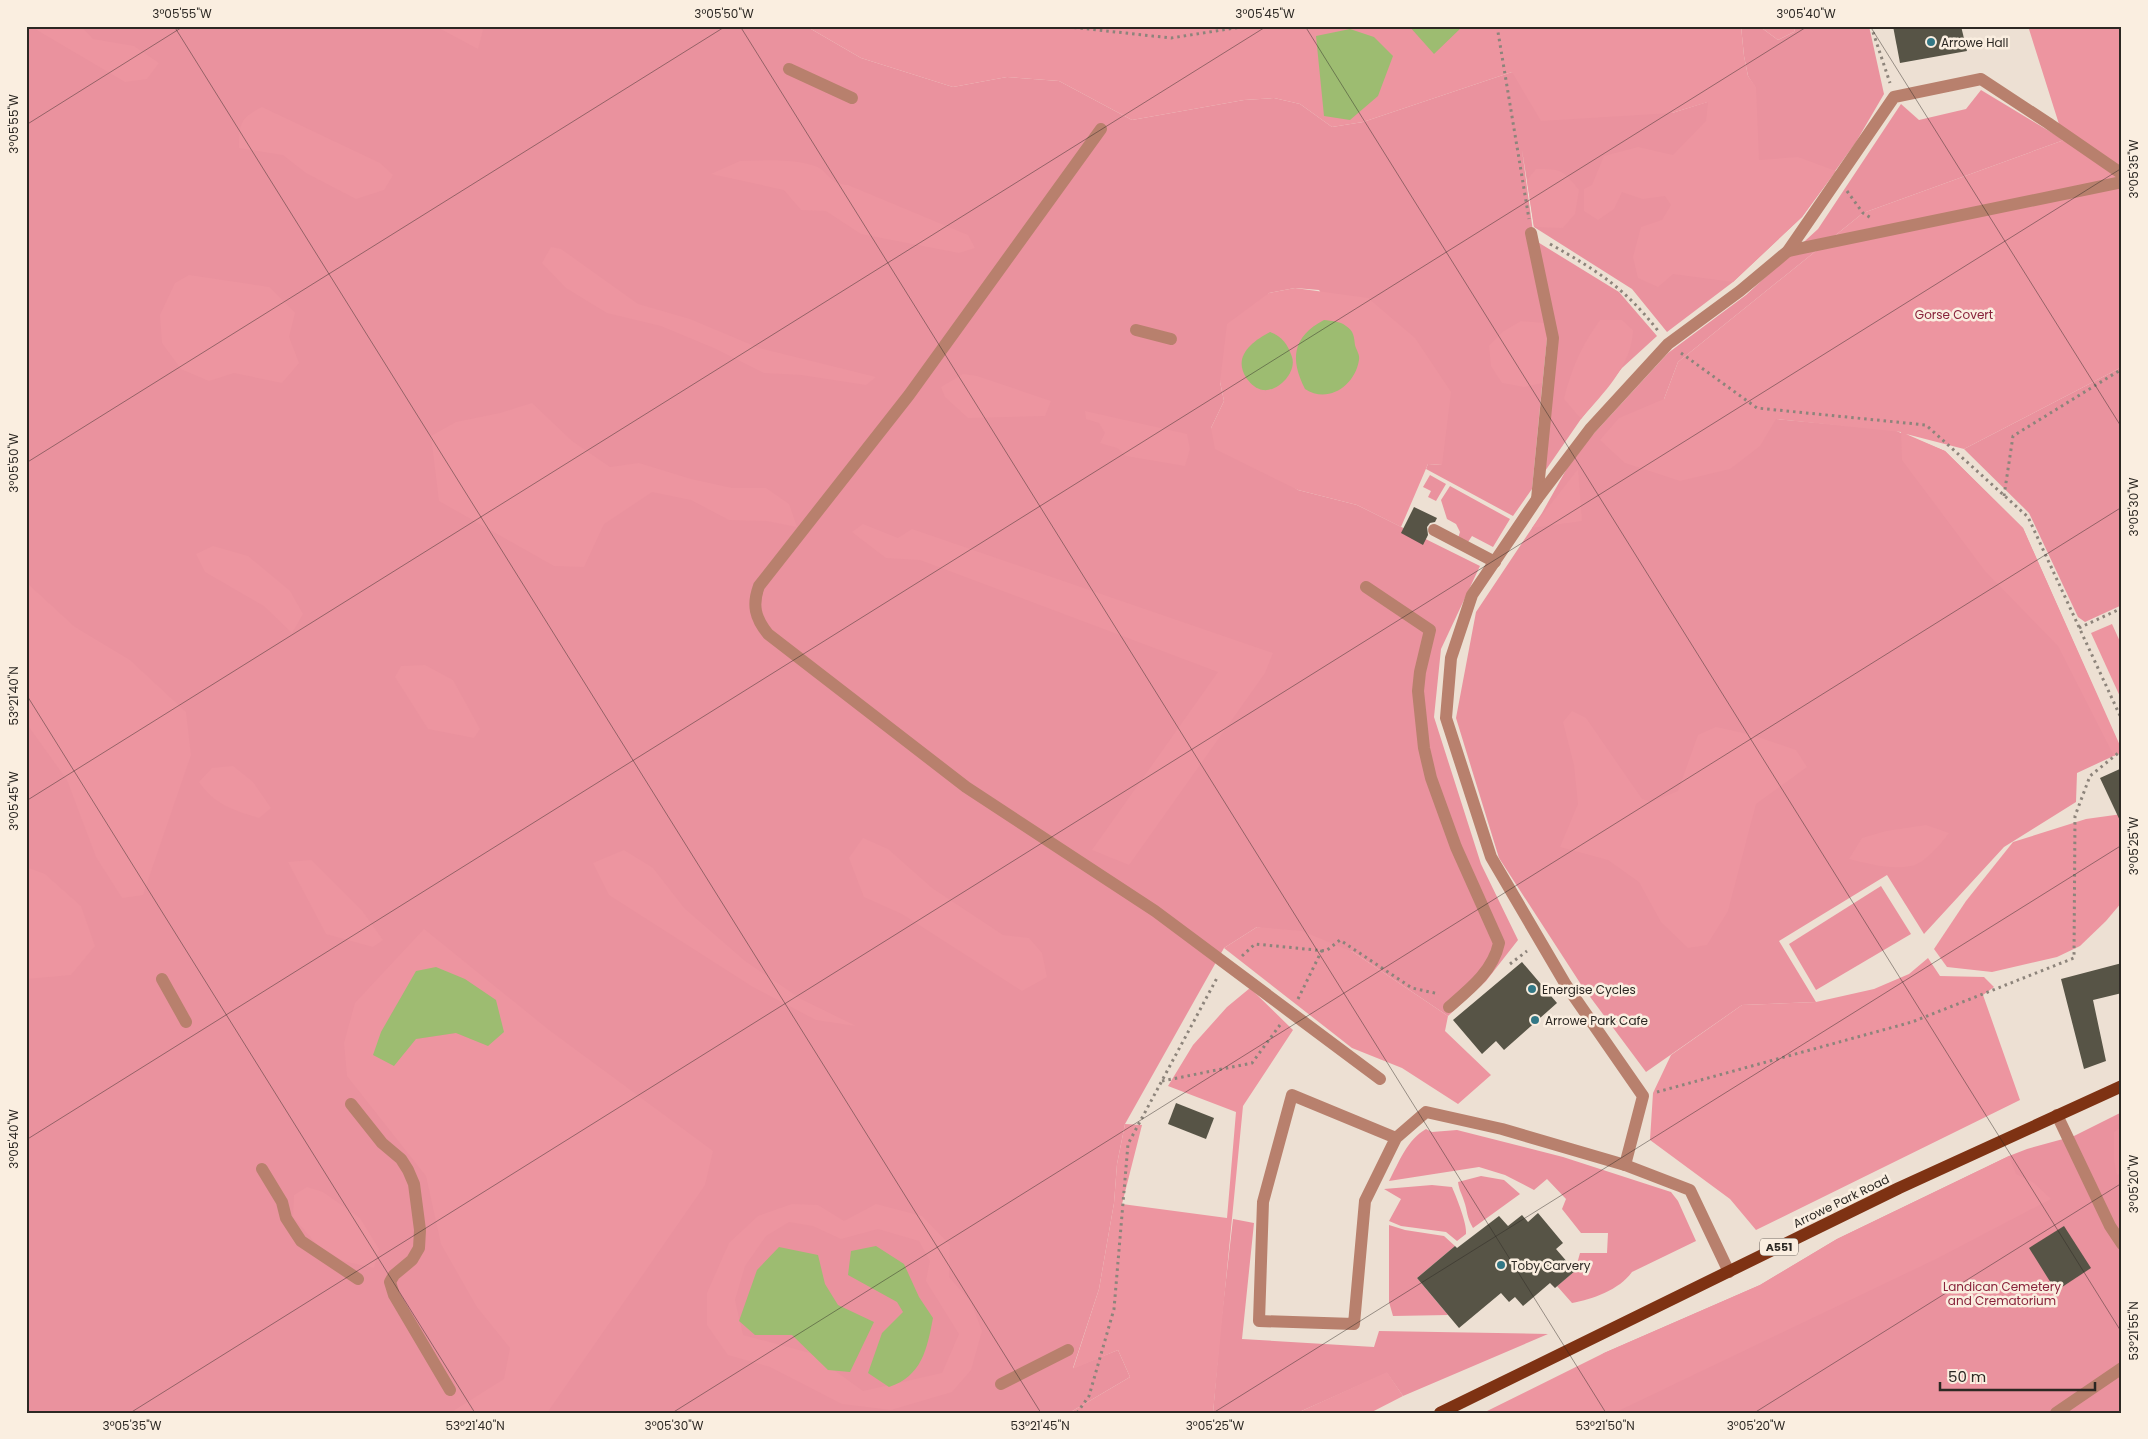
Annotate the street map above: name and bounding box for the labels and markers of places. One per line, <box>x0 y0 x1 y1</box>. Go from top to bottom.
place label: Arrowe Hall <box>1941 34 2009 51</box>
marker: Arrowe Hall <box>1925 36 1937 48</box>
place label: Energise Cycles <box>1542 981 1636 998</box>
marker: Energise Cycles <box>1526 983 1538 995</box>
place label: Arrowe Park Cafe <box>1545 1012 1648 1029</box>
marker: Arrowe Park Cafe <box>1529 1014 1541 1026</box>
place label: Toby Carvery <box>1511 1257 1591 1274</box>
marker: Toby Carvery <box>1495 1259 1507 1271</box>

